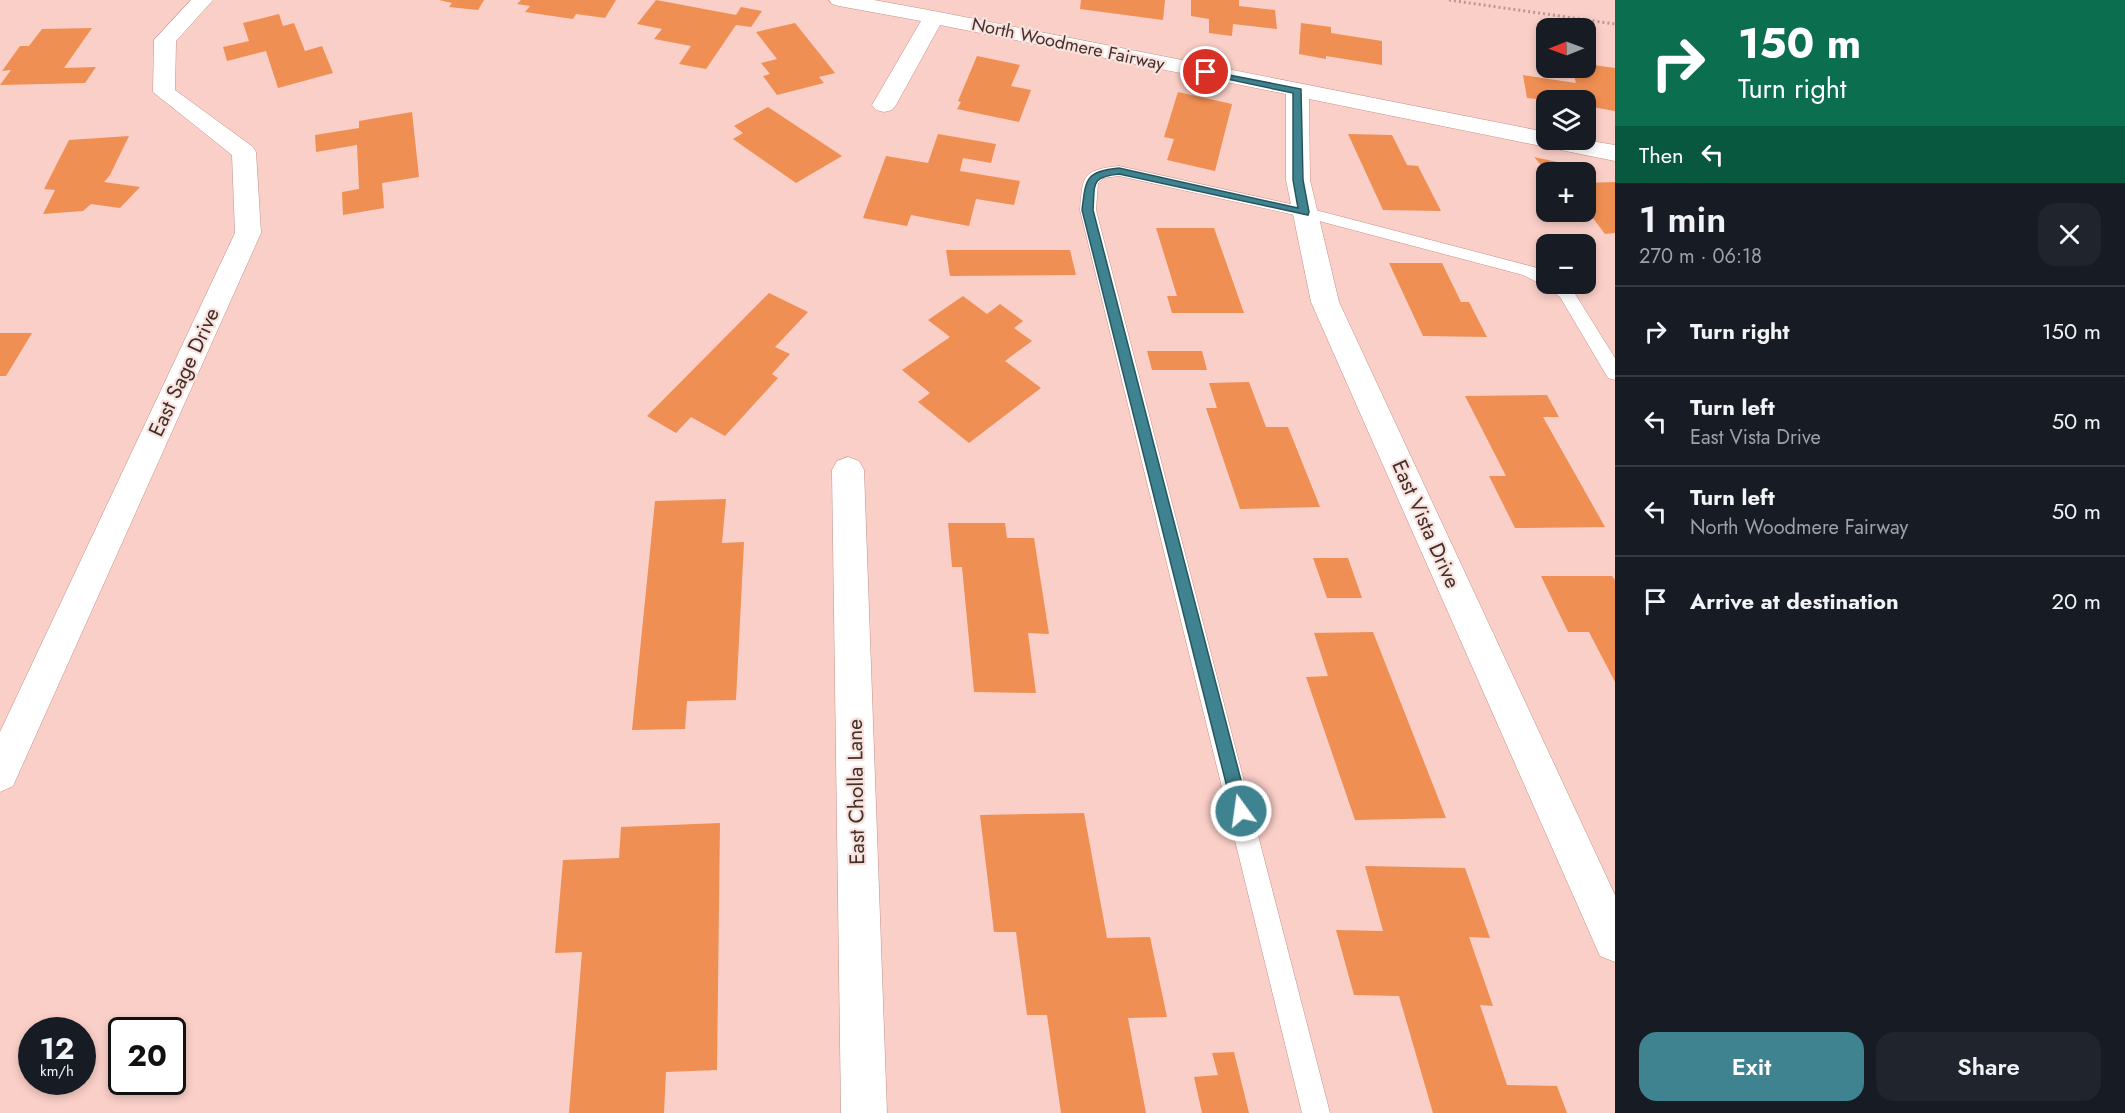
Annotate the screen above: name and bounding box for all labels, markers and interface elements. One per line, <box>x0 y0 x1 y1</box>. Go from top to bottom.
street label: North Woodmere Fairway <box>969 11 1167 77</box>
text: 150 m <box>1738 13 1861 74</box>
north arrow <box>1536 18 1596 78</box>
map controls <box>1536 18 1596 294</box>
icon: right <box>1639 24 1717 102</box>
pin <box>1180 46 1231 97</box>
icon: arrive <box>1189 55 1222 88</box>
text: Turn right <box>1738 69 1846 108</box>
button: layers <box>1536 90 1596 150</box>
icon: left <box>1696 138 1729 171</box>
text: Then <box>1639 139 1684 171</box>
button: + <box>1536 162 1596 222</box>
text: 1 min <box>1639 193 1726 245</box>
button: close <box>2038 203 2101 266</box>
button: − <box>1536 234 1596 294</box>
text: 270 m · 06:18 <box>1639 242 1762 271</box>
street label: East Sage Drive <box>141 303 227 441</box>
icon: right <box>1639 315 1672 348</box>
text: Turn right <box>1690 315 1790 347</box>
text: 150 m <box>2042 315 2101 347</box>
text: Turn left <box>1690 391 1775 423</box>
icon: left <box>1639 405 1672 438</box>
text: 50 m <box>2052 405 2101 437</box>
text: East Vista Drive <box>1690 423 1821 452</box>
street label: East Vista Drive <box>1384 455 1468 593</box>
text: Turn left <box>1690 481 1775 513</box>
icon: left <box>1639 495 1672 528</box>
text: 50 m <box>2052 495 2101 527</box>
text: North Woodmere Fairway <box>1690 513 1908 542</box>
icon: arrive <box>1639 585 1672 618</box>
text: Arrive at destination <box>1690 585 1899 617</box>
text: 20 m <box>2052 585 2101 617</box>
street label: East Cholla Lane <box>840 719 872 865</box>
position arrow <box>1209 779 1273 843</box>
speed limit sign: 20 <box>108 1017 186 1095</box>
text: 12 <box>40 1027 74 1070</box>
button: Exit <box>1639 1032 1864 1101</box>
button: Share <box>1876 1032 2101 1101</box>
text: km/h <box>40 1060 74 1082</box>

